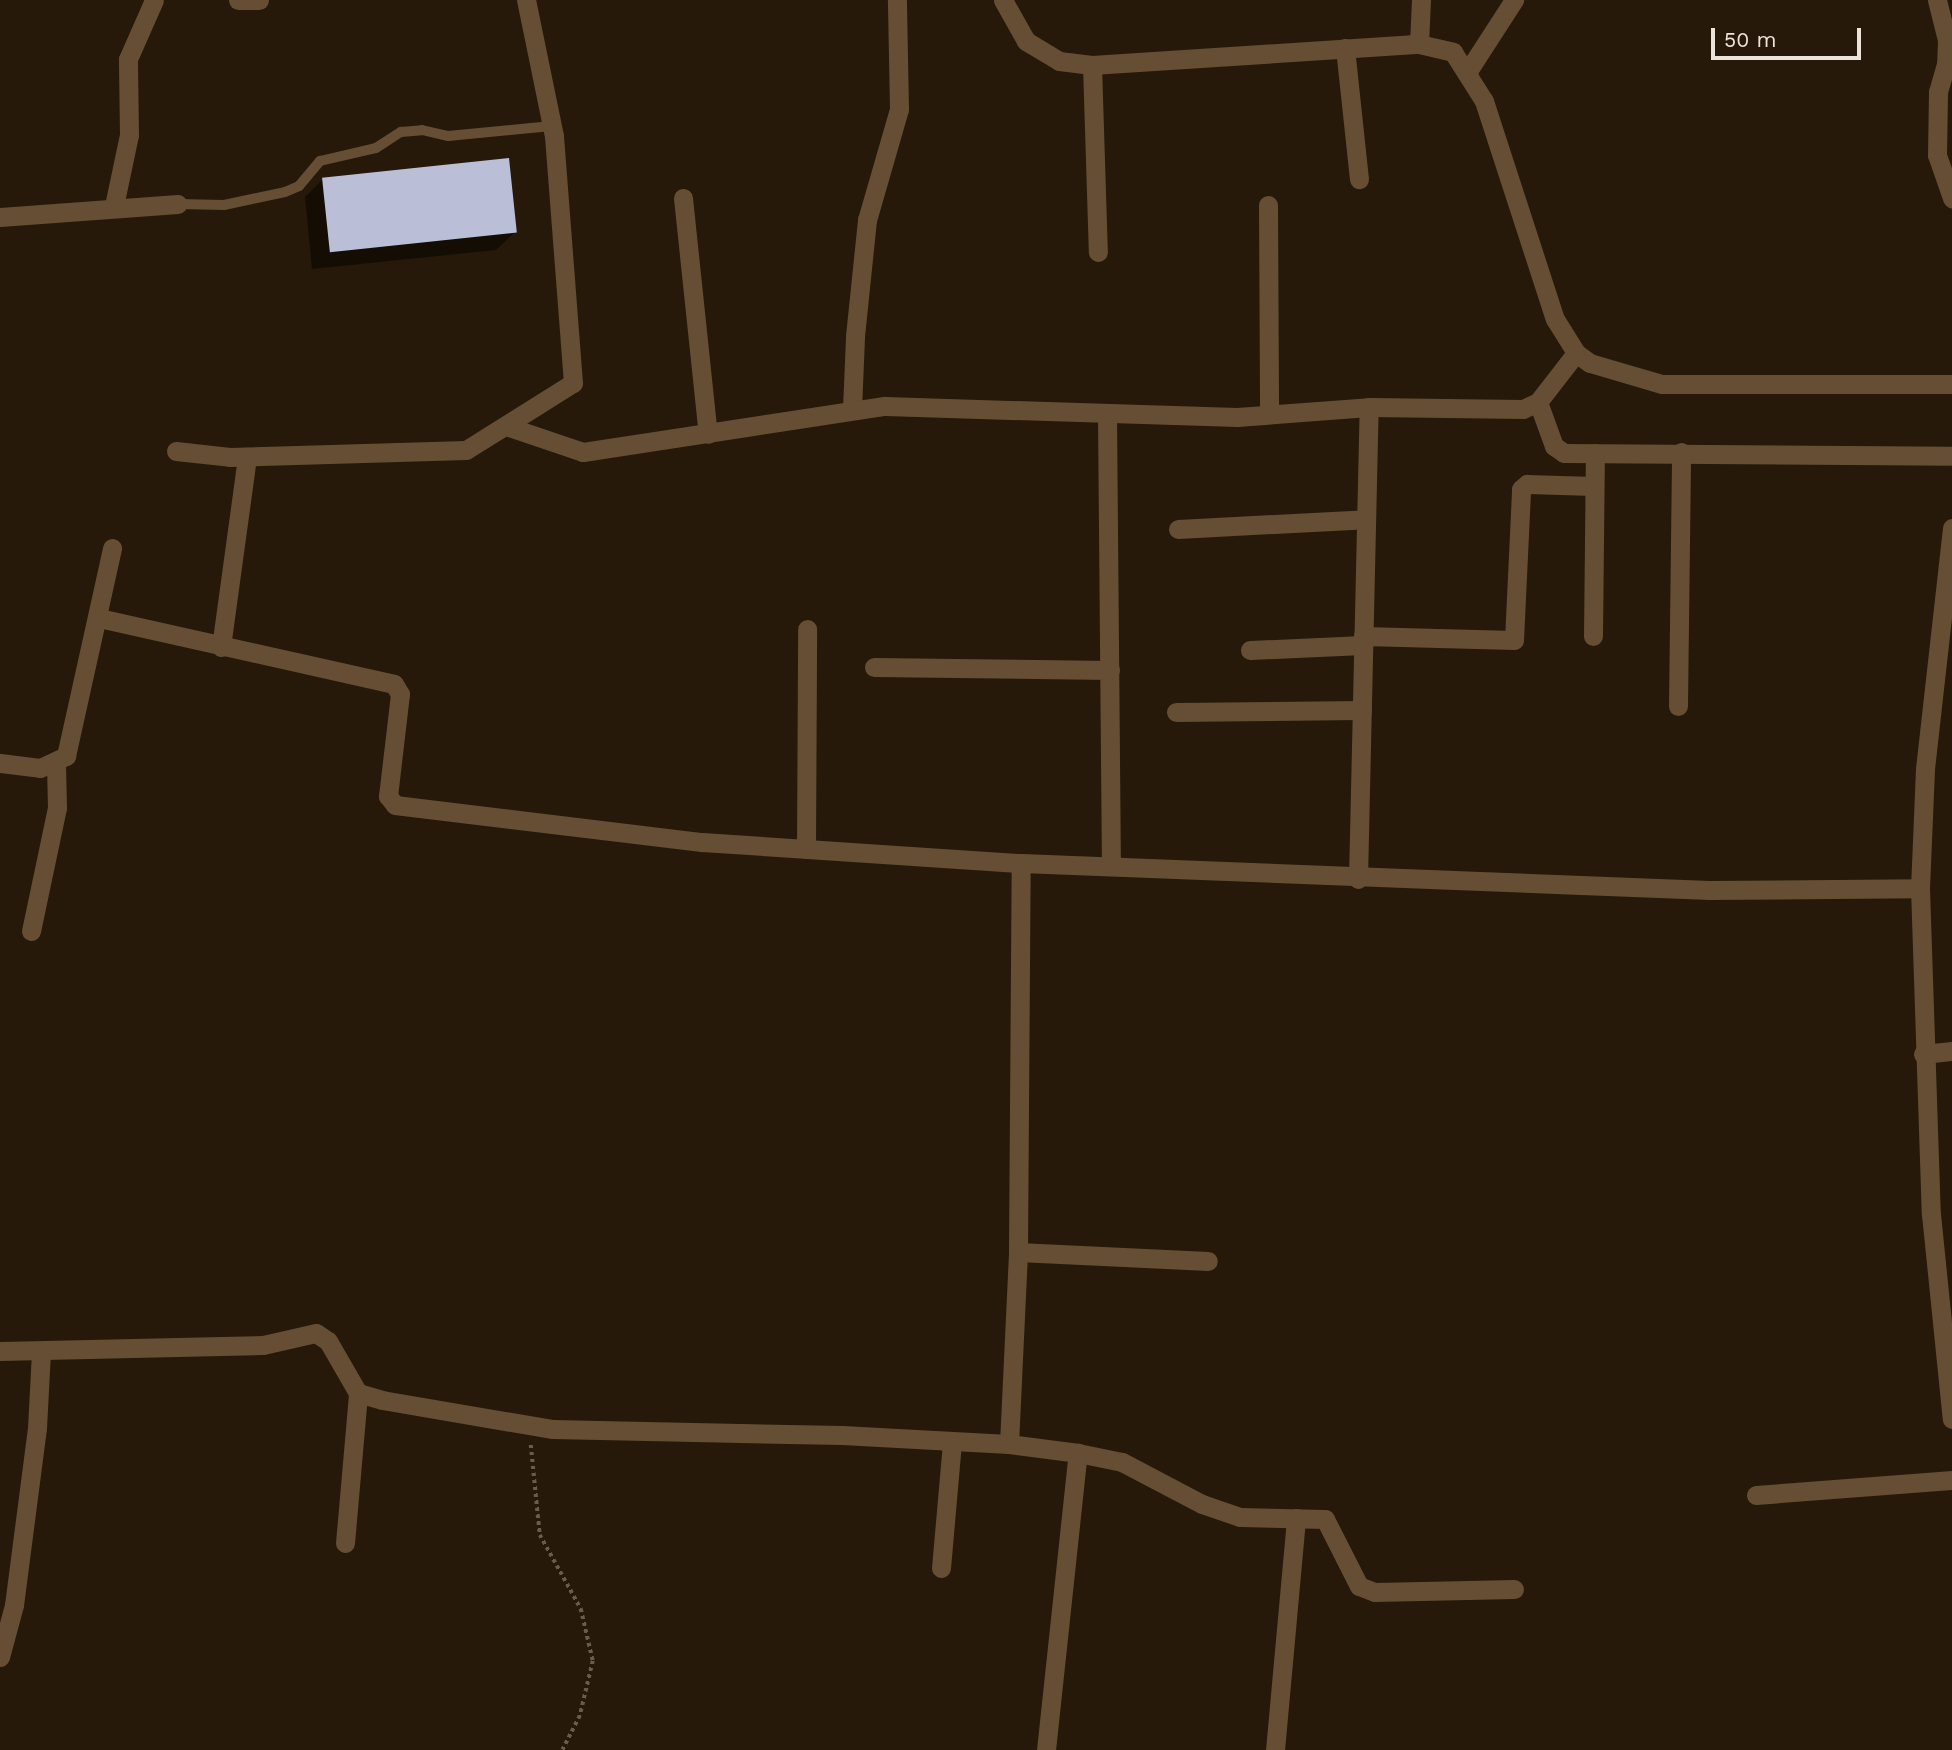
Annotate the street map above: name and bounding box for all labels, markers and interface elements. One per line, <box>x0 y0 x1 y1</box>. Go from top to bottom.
scale bar <box>1714 14 1864 58</box>
text: 50 m <box>1724 27 1776 52</box>

